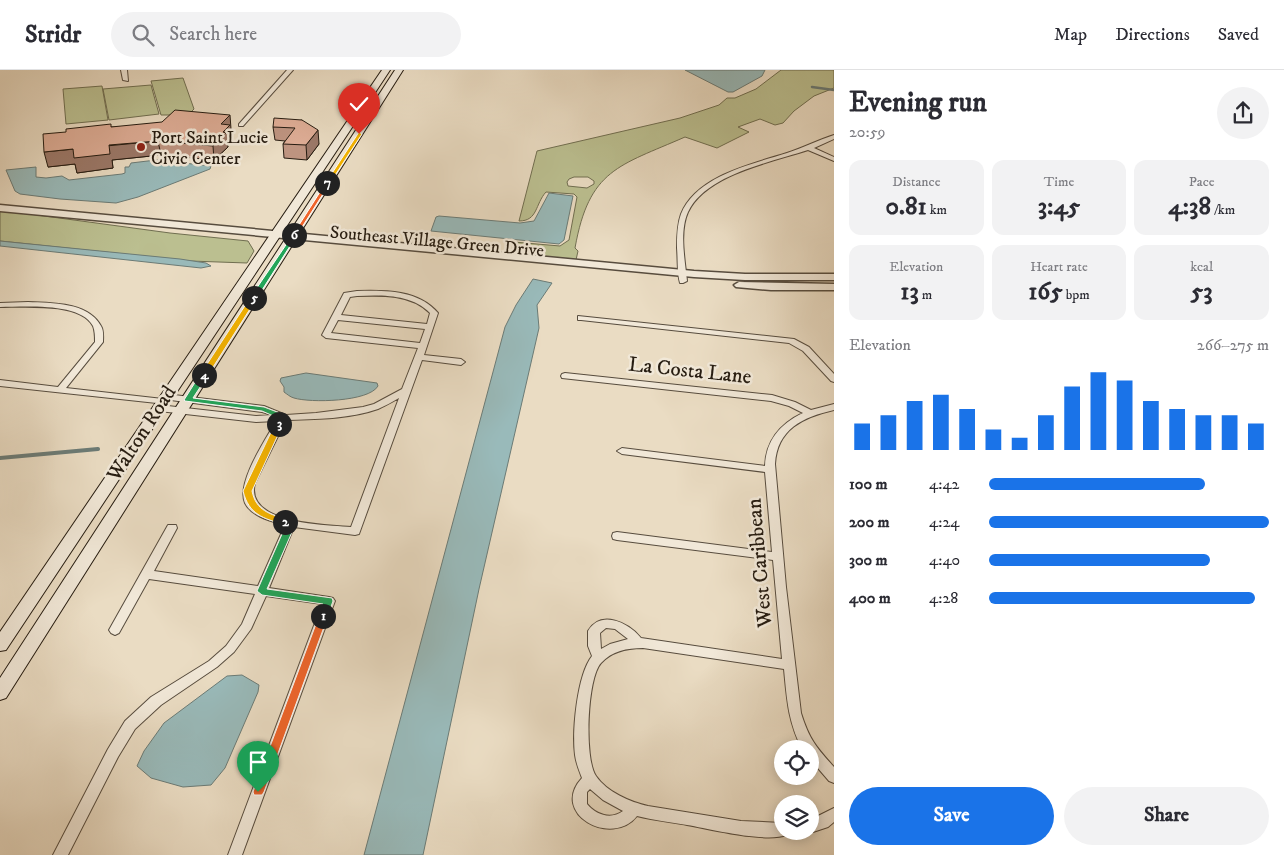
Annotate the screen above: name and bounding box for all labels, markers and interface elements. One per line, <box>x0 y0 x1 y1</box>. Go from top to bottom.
search box <box>111 12 461 57</box>
text: Stridr <box>25 20 81 50</box>
icon: search <box>129 21 157 49</box>
text: Search here <box>169 23 257 46</box>
text: Map <box>1054 24 1087 46</box>
text: Directions <box>1115 24 1190 46</box>
text: Saved <box>1218 24 1259 46</box>
pin <box>338 83 380 134</box>
text: Evening run <box>849 85 987 120</box>
button: share <box>1217 87 1269 139</box>
icon: check <box>345 90 373 118</box>
text: 20:59 <box>849 122 886 142</box>
place label: Port Saint Lucie Civic Center <box>151 127 268 170</box>
marker: Port Saint Lucie Civic Center <box>135 141 147 153</box>
pin: 7 <box>314 170 340 196</box>
text: Distance <box>892 173 940 191</box>
text: Time <box>1044 173 1074 191</box>
text: Pace <box>1189 173 1215 191</box>
text: 7 <box>324 174 331 192</box>
text: 0.81 <box>886 191 927 222</box>
text: 3:45 <box>1038 191 1080 222</box>
text: 4:38 <box>1168 191 1211 222</box>
text: km <box>927 201 947 219</box>
text: /km <box>1211 201 1235 219</box>
pin: 6 <box>282 222 306 248</box>
street label: Southeast Village Green Drive <box>329 222 545 262</box>
text: 6 <box>291 226 298 244</box>
text: Elevation <box>889 258 943 276</box>
text: Heart rate <box>1030 258 1088 276</box>
text: kcal <box>1190 258 1213 276</box>
text: 13 <box>900 276 919 307</box>
text: 165 <box>1028 276 1063 307</box>
text: 53 <box>1191 276 1213 307</box>
pin: 5 <box>242 286 266 310</box>
text: m <box>919 286 932 304</box>
text: bpm <box>1063 286 1090 304</box>
text: 5 <box>251 289 258 307</box>
text: Elevation <box>849 335 911 355</box>
text: 266–275 m <box>1197 335 1269 355</box>
street label: La Costa Lane <box>627 352 753 390</box>
pin: 4 <box>192 362 216 388</box>
text: 4 <box>200 366 209 384</box>
street label: Walton Road <box>101 380 183 487</box>
pin: 3 <box>266 412 292 436</box>
text: 3 <box>277 415 282 433</box>
text: 100 m <box>849 474 888 494</box>
text: 4:42 <box>929 474 959 494</box>
street label: West Caribbean <box>741 497 779 630</box>
pin: 2 <box>272 510 298 534</box>
text: 200 m <box>849 512 890 532</box>
text: 4:24 <box>929 512 959 532</box>
text: 2 <box>282 513 289 531</box>
text: 300 m <box>849 550 888 570</box>
text: 4:40 <box>929 550 960 570</box>
text: 400 m <box>849 588 891 608</box>
text: 4:28 <box>929 588 958 608</box>
pin: 1 <box>310 604 336 628</box>
text: 1 <box>321 607 326 625</box>
map controls <box>774 740 819 840</box>
button: locate <box>774 740 819 785</box>
pin <box>237 741 279 792</box>
icon: arrive <box>244 748 272 776</box>
button: Save <box>849 787 1054 845</box>
button: Share <box>1064 787 1269 845</box>
button: layers <box>774 795 819 840</box>

